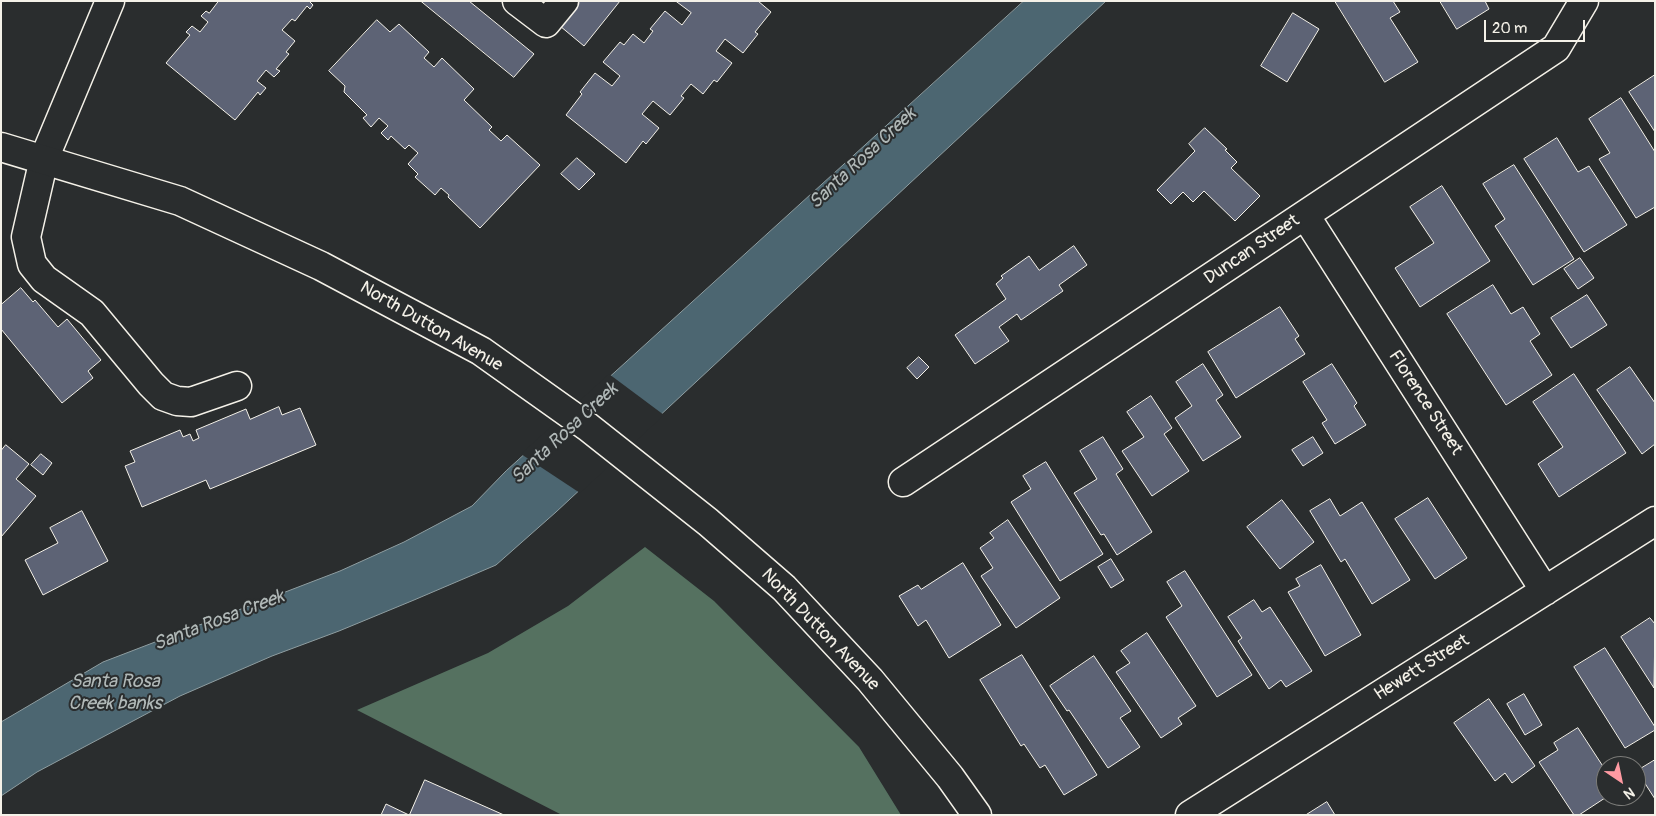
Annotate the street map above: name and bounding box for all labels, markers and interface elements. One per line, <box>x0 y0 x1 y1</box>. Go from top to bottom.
scale bar <box>1486 10 1587 42</box>
text: 20 m <box>1492 19 1527 38</box>
water label: Santa Rosa Creek <box>805 104 921 214</box>
street label: Duncan Street <box>1200 210 1304 290</box>
street label: North Dutton Avenue <box>356 277 506 377</box>
street label: Florence Street <box>1383 347 1467 459</box>
water label: Santa Rosa Creek <box>507 379 623 489</box>
street label: North Dutton Avenue <box>756 564 884 696</box>
water label: Santa Rosa Creek <box>151 586 287 656</box>
street label: Hewett Street <box>1371 630 1473 706</box>
water label: Santa Rosa Creek banks <box>68 671 162 715</box>
north arrow <box>1596 756 1646 806</box>
text: N <box>1620 783 1638 803</box>

